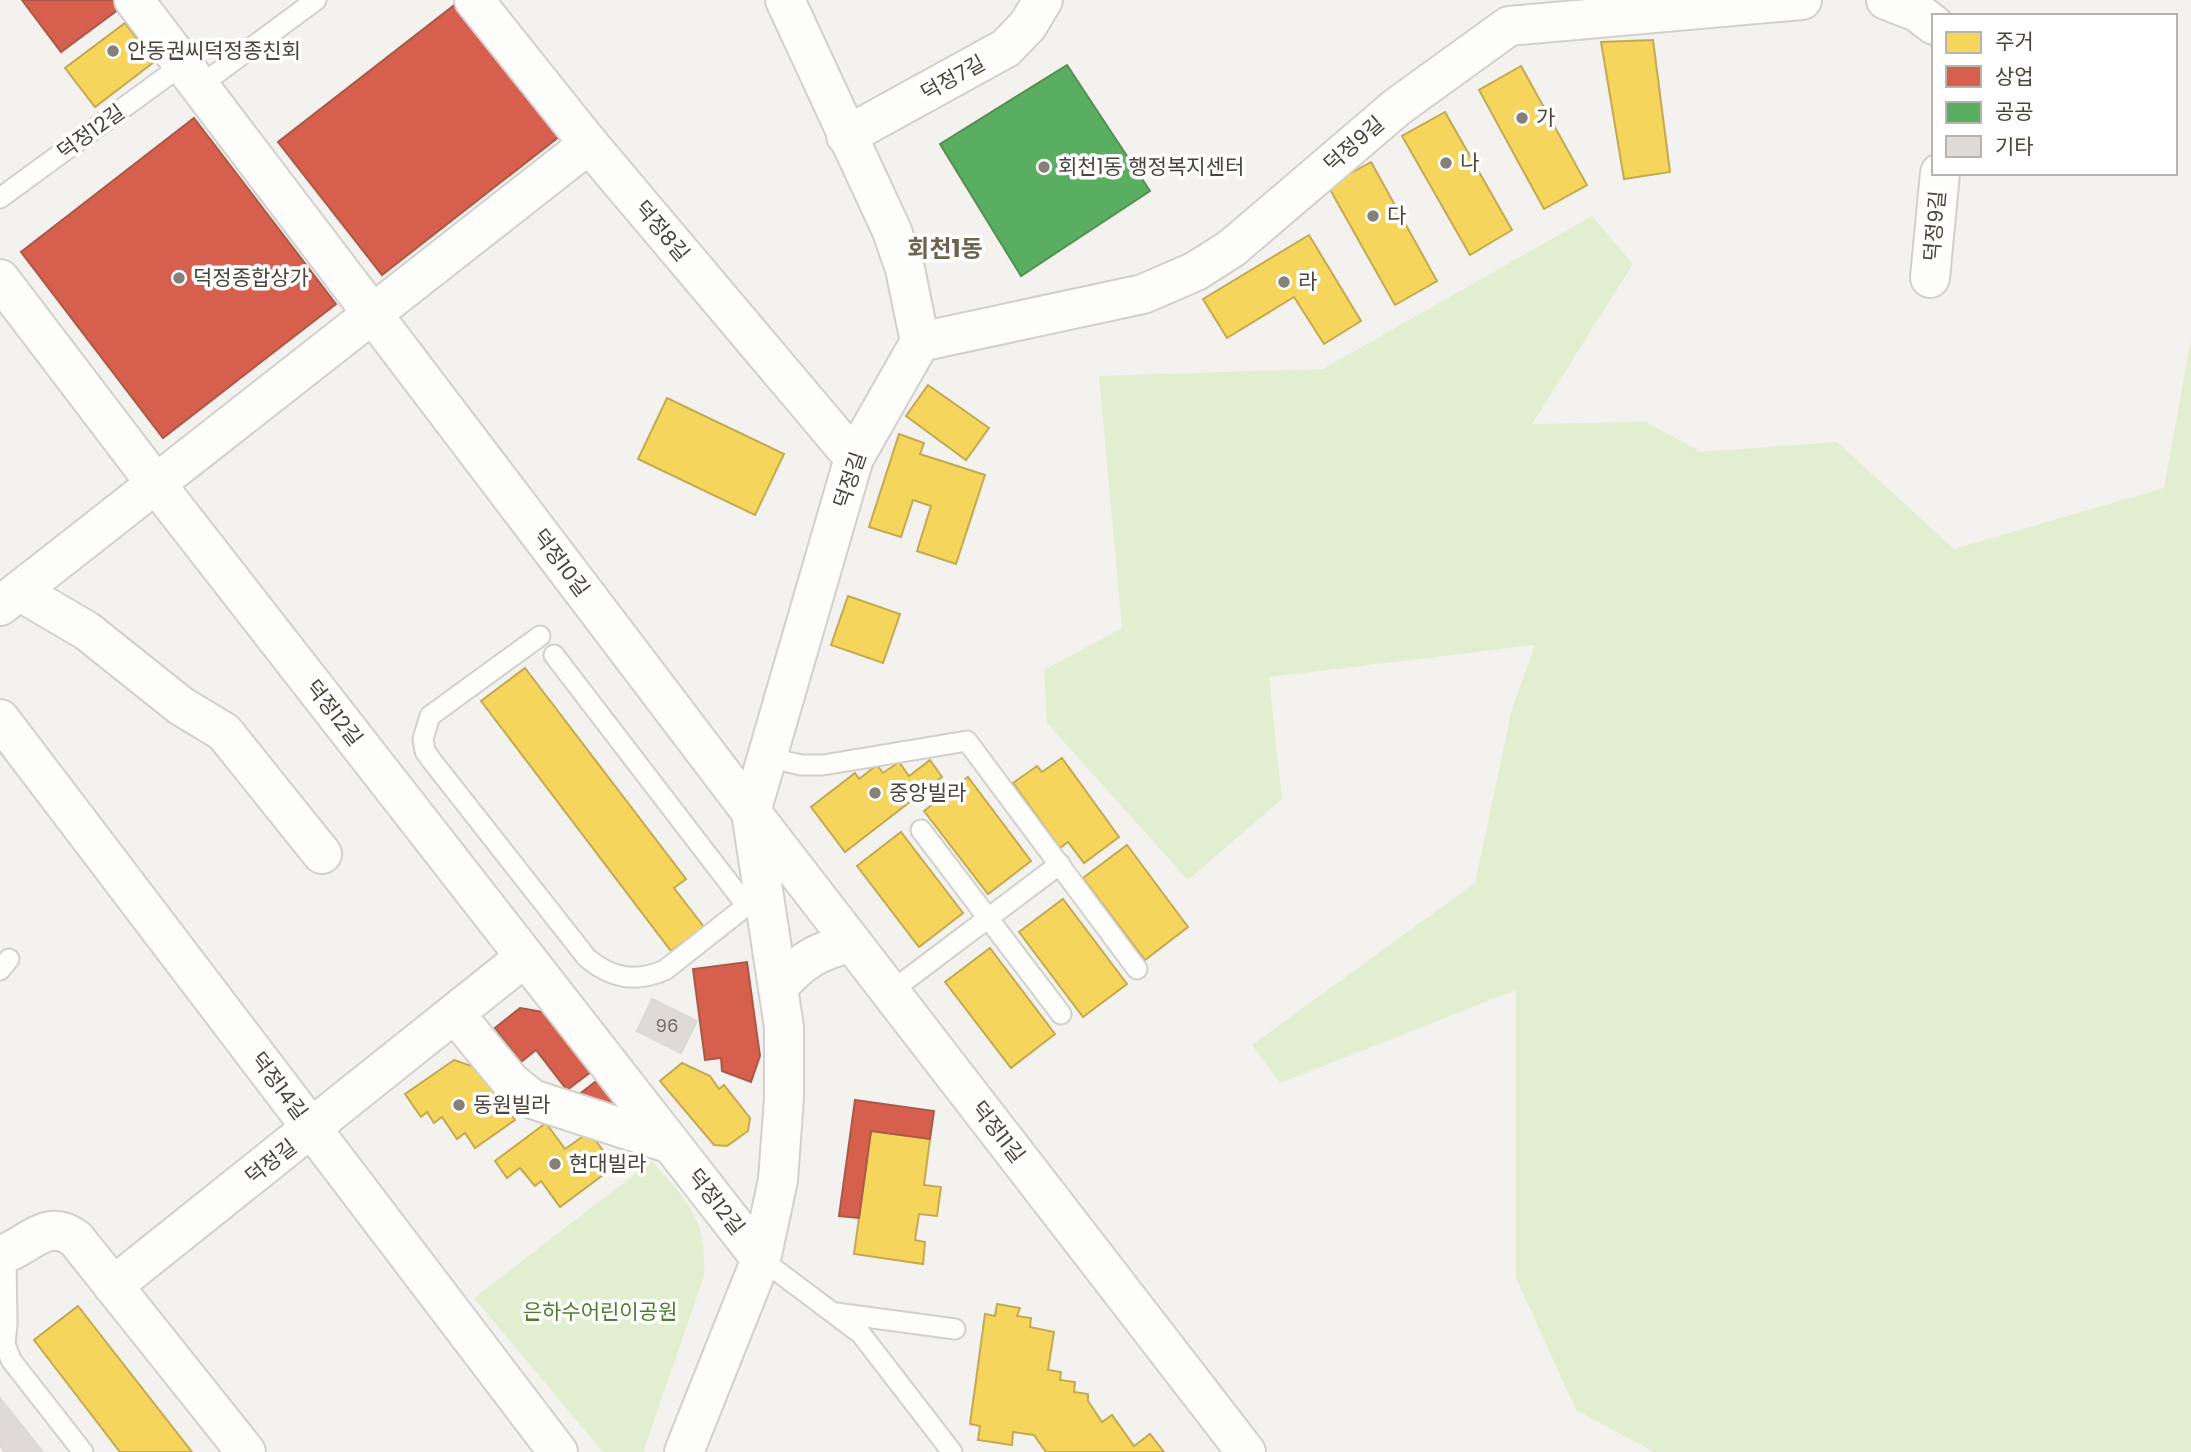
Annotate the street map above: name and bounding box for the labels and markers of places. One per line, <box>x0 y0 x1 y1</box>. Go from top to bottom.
place label: 안동권씨덕정종친회 <box>127 36 301 65</box>
marker: 안동권씨덕정종친회 <box>105 43 121 59</box>
place label: 가 <box>1536 103 1555 132</box>
marker: 가 <box>1514 110 1530 126</box>
place label: 나 <box>1460 148 1479 177</box>
place label: 회천1동 행정복지센터 <box>1058 152 1244 181</box>
marker: 나 <box>1438 155 1454 171</box>
marker: 회천1동 행정복지센터 <box>1036 159 1052 175</box>
place label: 다 <box>1387 201 1406 230</box>
marker: 다 <box>1365 208 1381 224</box>
place label: 덕정종합상가 <box>193 263 309 292</box>
place label: 라 <box>1298 267 1317 296</box>
marker: 덕정종합상가 <box>171 270 187 286</box>
marker: 라 <box>1276 274 1292 290</box>
place label: 중앙빌라 <box>889 778 966 807</box>
marker: 중앙빌라 <box>867 785 883 801</box>
place label: 동원빌라 <box>473 1090 550 1119</box>
marker: 동원빌라 <box>451 1097 467 1113</box>
place label: 현대빌라 <box>569 1149 646 1178</box>
marker: 현대빌라 <box>547 1156 563 1172</box>

